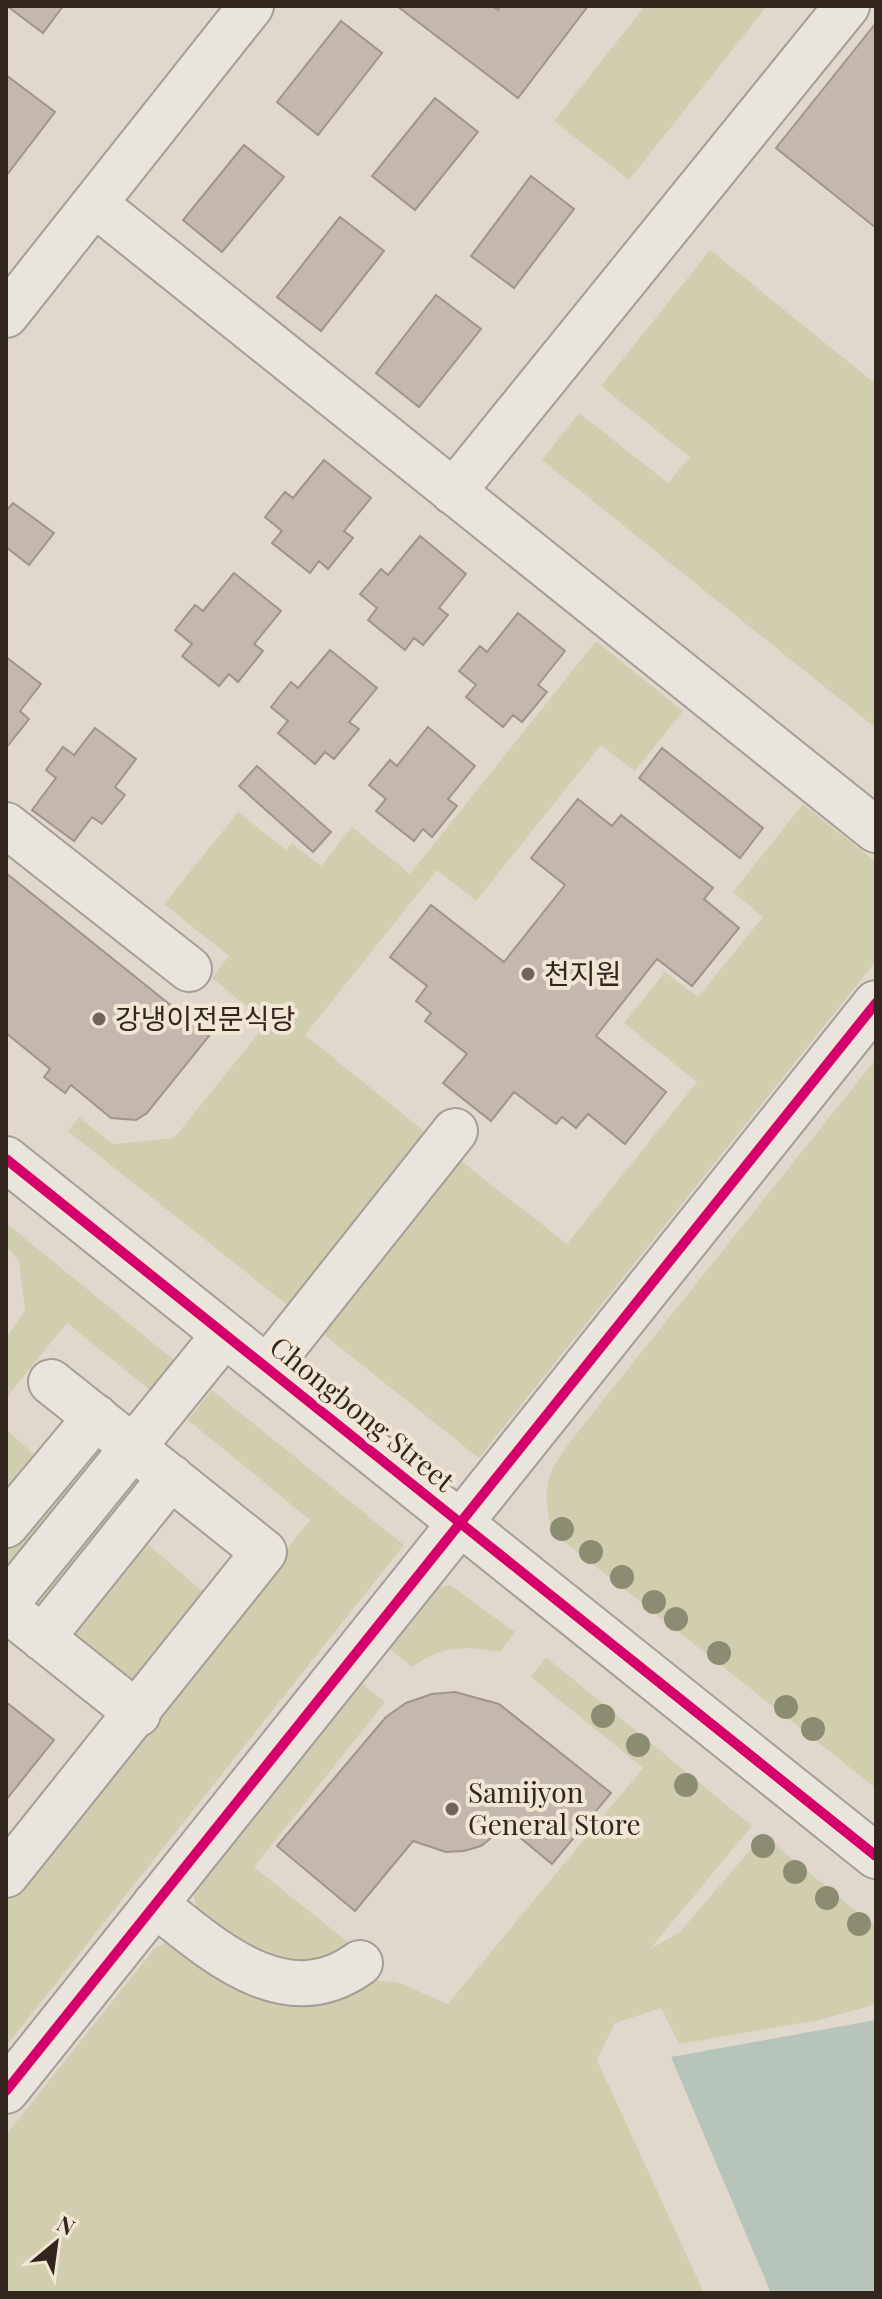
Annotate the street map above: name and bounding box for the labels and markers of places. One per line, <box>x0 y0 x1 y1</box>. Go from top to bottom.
place label: 천지원 <box>544 954 621 991</box>
marker: 천지원 <box>519 965 537 983</box>
place label: 강냉이전문식당 <box>115 999 295 1036</box>
marker: 강냉이전문식당 <box>90 1010 108 1028</box>
place label: Samijyon General Store <box>468 1773 641 1842</box>
marker: Samijyon General Store <box>443 1800 461 1818</box>

